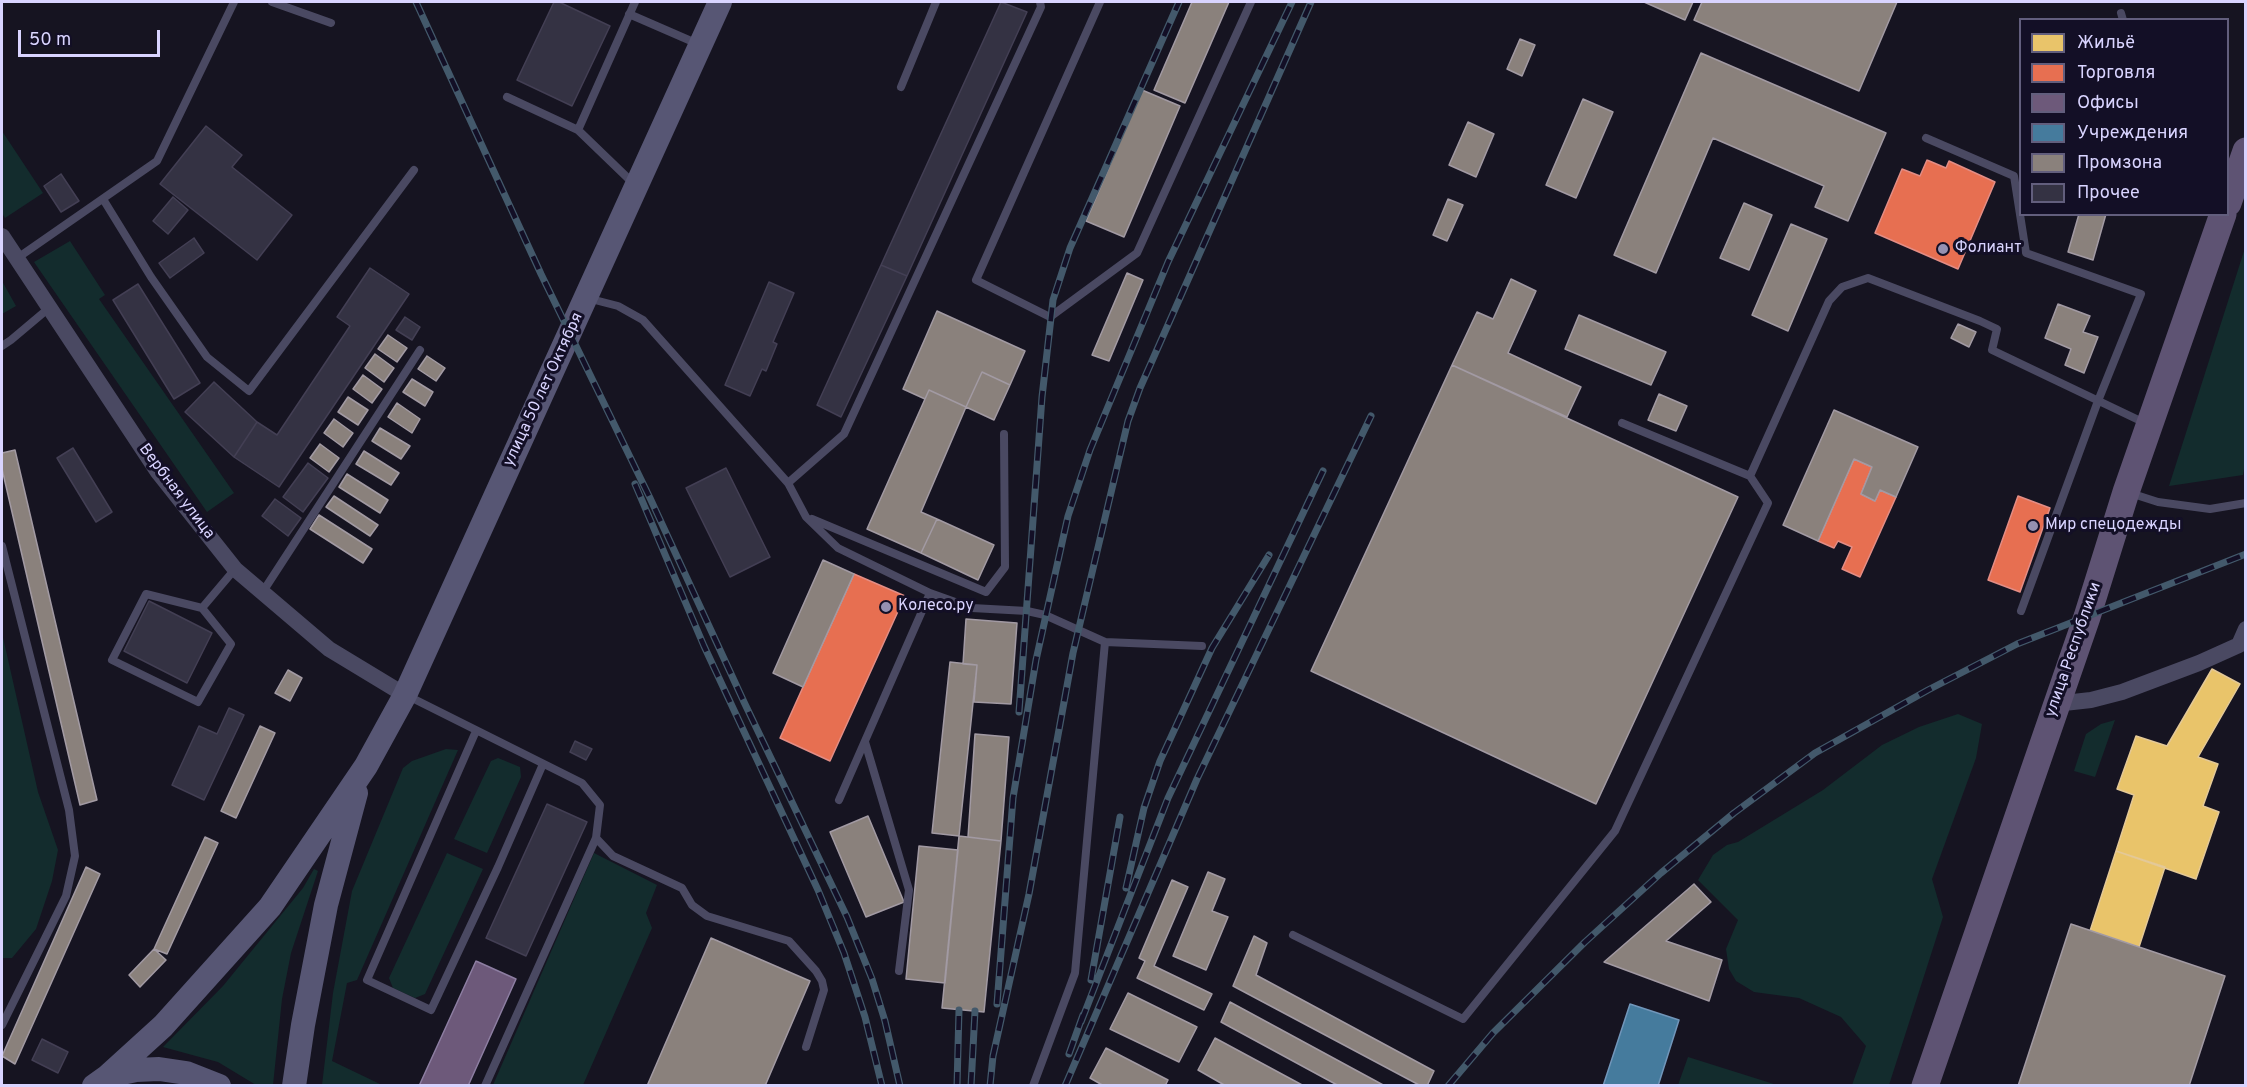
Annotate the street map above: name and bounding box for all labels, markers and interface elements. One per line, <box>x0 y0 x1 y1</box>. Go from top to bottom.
scale bar <box>21 18 164 56</box>
legend <box>2019 18 2229 216</box>
text: 50 m <box>29 29 71 52</box>
text: Жильё <box>2077 32 2135 55</box>
text: Торговля <box>2077 62 2155 85</box>
text: Офисы <box>2077 92 2139 115</box>
text: Учреждения <box>2077 122 2188 145</box>
text: Промзона <box>2077 152 2162 175</box>
text: Прочее <box>2077 182 2140 205</box>
place label: Фолиант <box>1955 239 2021 259</box>
marker: Фолиант <box>1936 242 1950 256</box>
street label: улица 50 лет Октября <box>500 310 588 470</box>
street label: Вербная улица <box>134 441 218 543</box>
place label: Мир спецодежды <box>2045 516 2181 536</box>
marker: Мир спецодежды <box>2026 519 2040 533</box>
street label: улица Республики <box>2042 580 2106 720</box>
place label: Колесо.ру <box>898 597 974 617</box>
marker: Колесо.ру <box>879 600 893 614</box>

